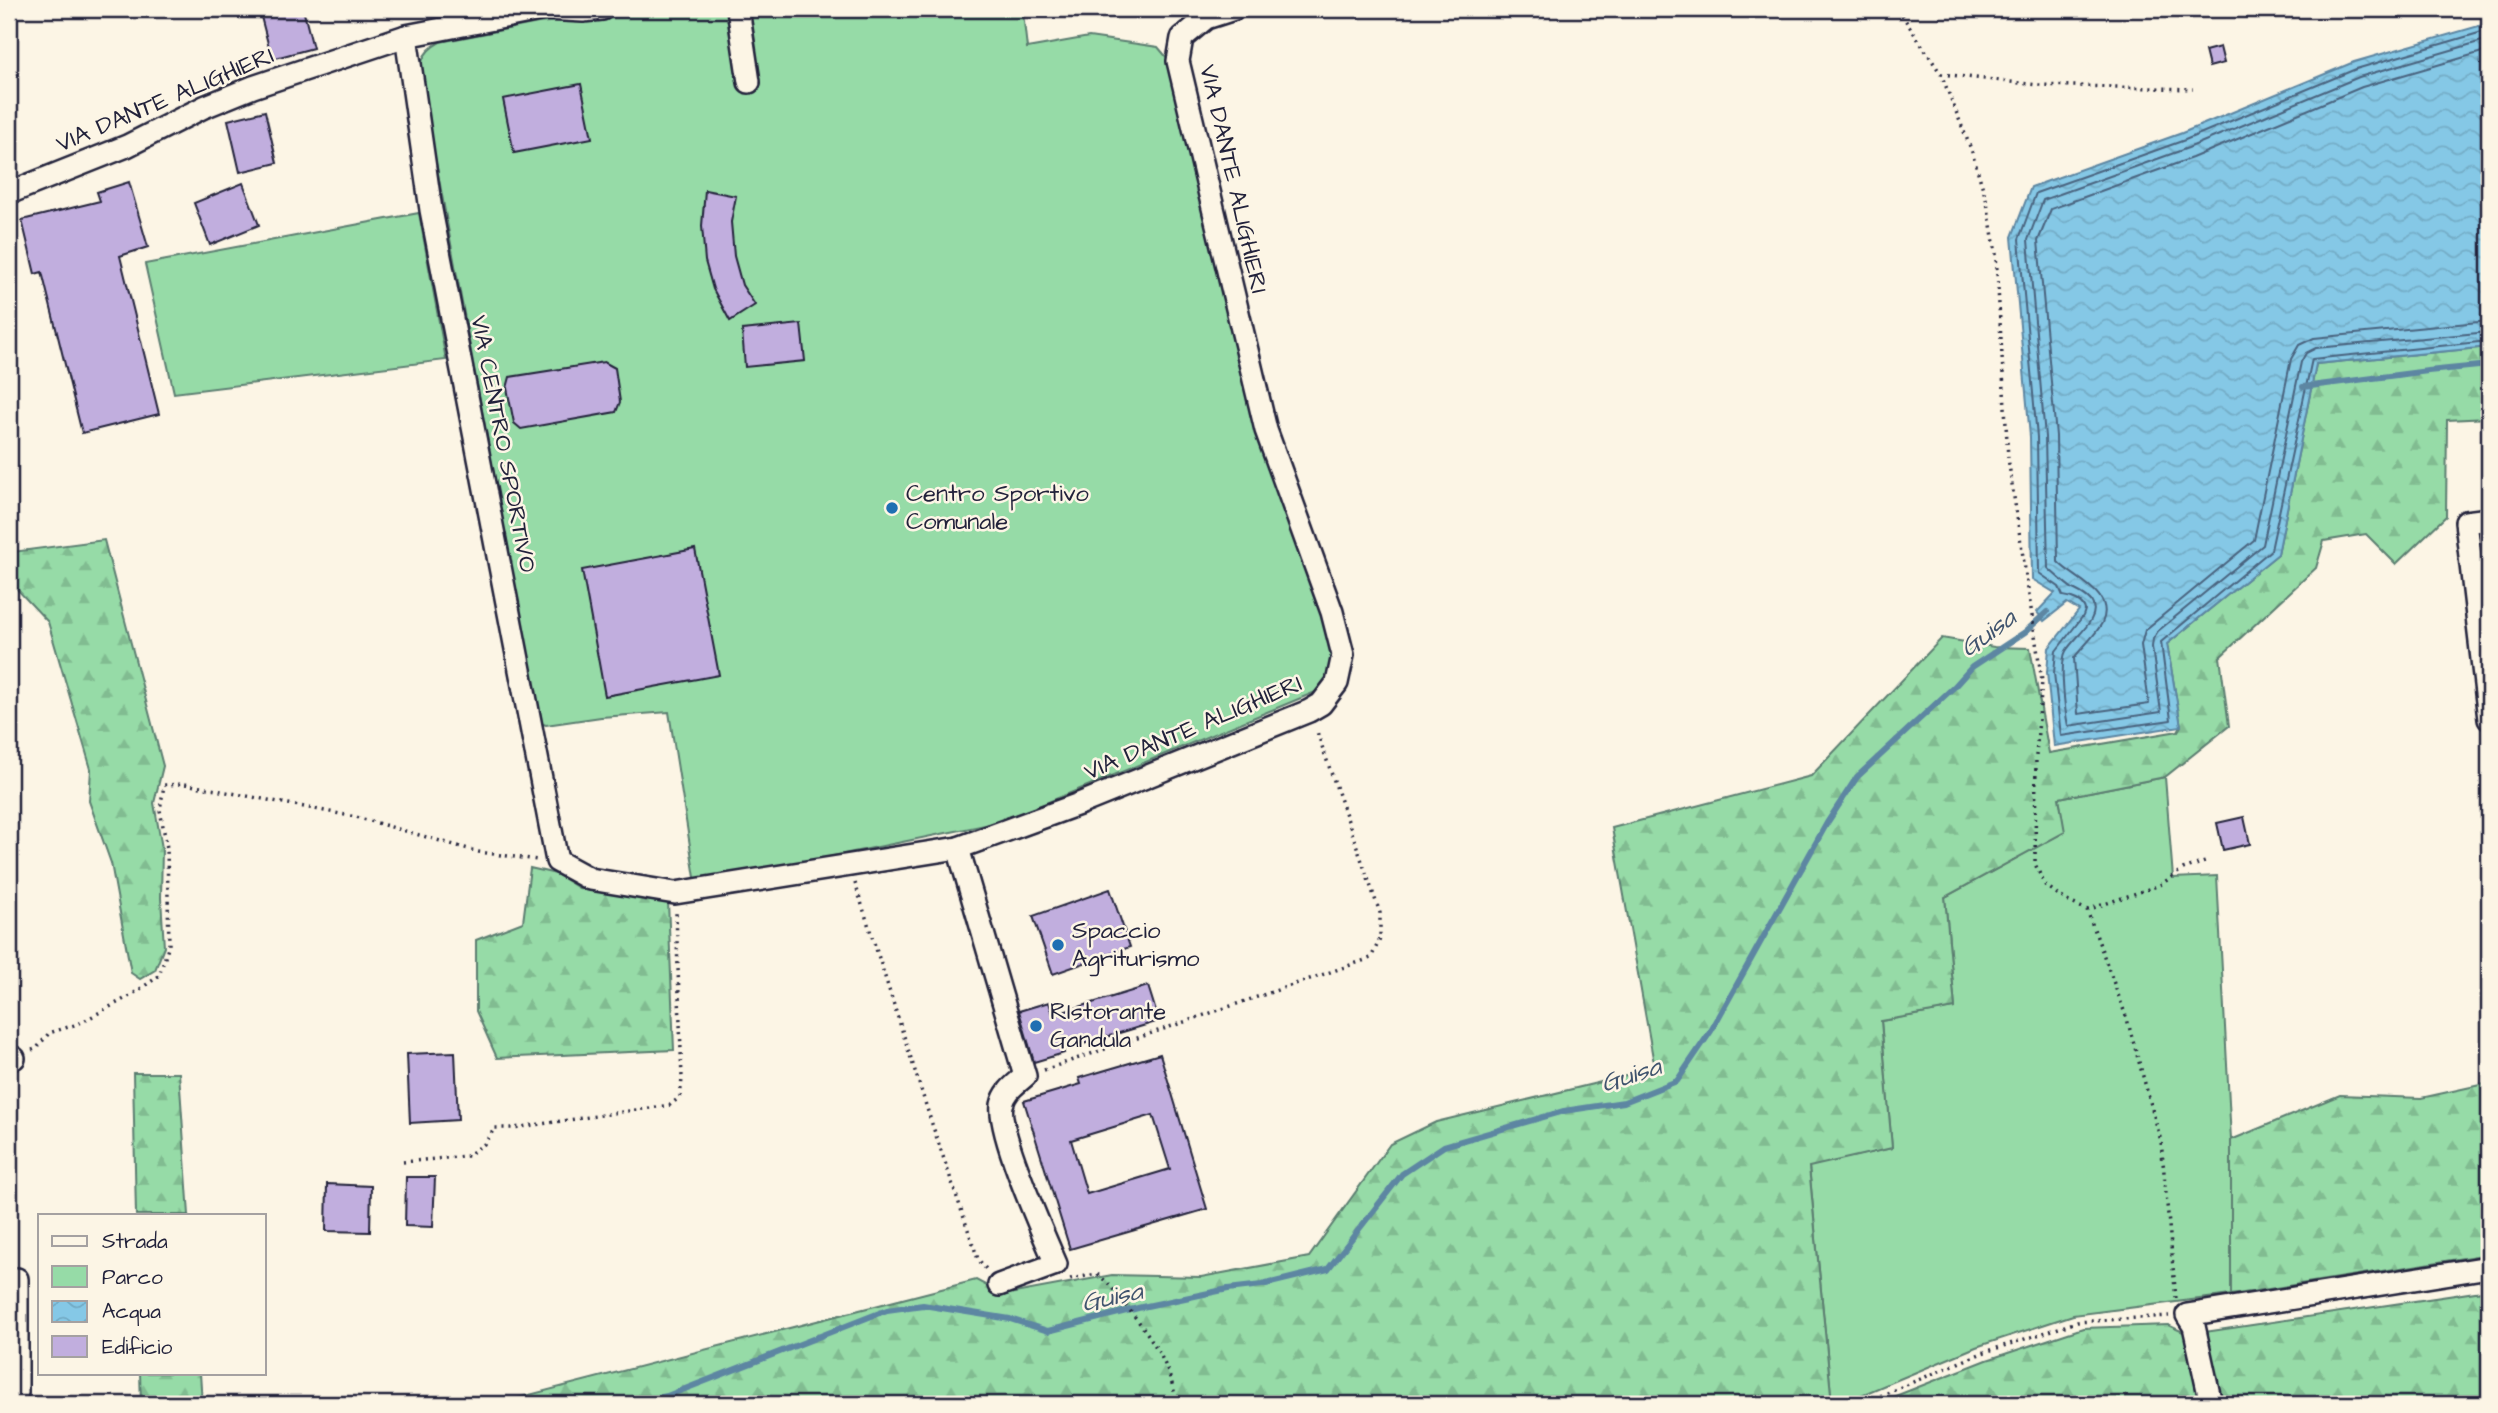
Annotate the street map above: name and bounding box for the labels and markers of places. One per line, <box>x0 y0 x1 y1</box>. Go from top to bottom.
place label: Centro Sportivo Comunale <box>906 477 1089 539</box>
marker: Centro Sportivo Comunale <box>884 500 900 516</box>
place label: Spaccio Agriturismo <box>1072 914 1200 977</box>
marker: Spaccio Agriturismo <box>1050 937 1066 953</box>
place label: RIstorante Gandula <box>1050 995 1166 1057</box>
marker: RIstorante Gandula <box>1028 1018 1044 1034</box>

